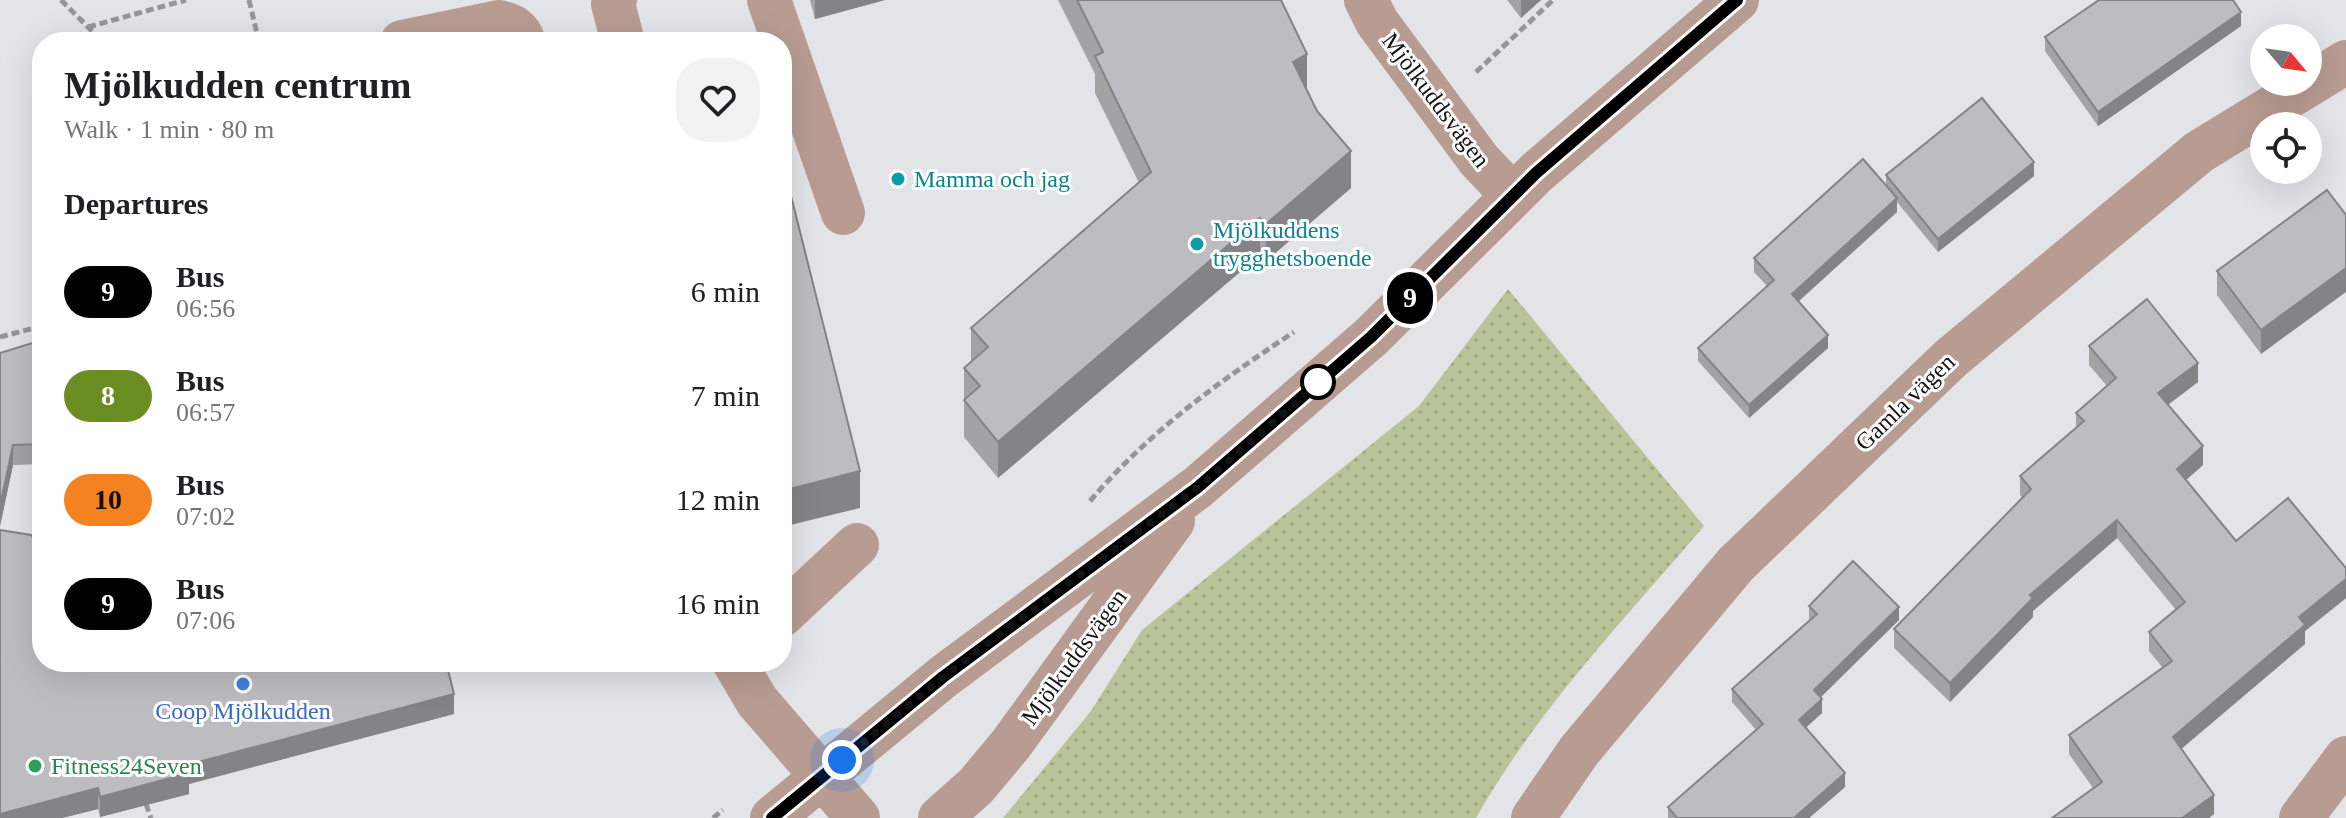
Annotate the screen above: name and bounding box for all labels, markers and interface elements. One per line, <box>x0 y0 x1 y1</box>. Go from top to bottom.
north arrow <box>2250 24 2322 96</box>
map controls <box>2250 24 2322 184</box>
street label: Mjölkuddsvägen <box>1377 28 1495 172</box>
button: heart <box>676 58 760 142</box>
text: Mjölkudden centrum <box>64 64 411 106</box>
button: locate <box>2250 112 2322 184</box>
text: Walk · 1 min · 80 m <box>64 115 274 144</box>
place label: Mamma och jag <box>914 166 1070 192</box>
marker: Mamma och jag <box>889 170 907 188</box>
text: Departures <box>64 187 208 220</box>
place label: Mjölkuddens trygghetsboende <box>1213 217 1372 271</box>
marker: Mjölkuddens trygghetsboende <box>1188 235 1206 253</box>
text: Bus <box>176 260 224 293</box>
line badge: 9 <box>1384 272 1436 324</box>
text: 6 min <box>691 275 760 308</box>
text: 9 <box>101 276 115 307</box>
text: 9 <box>1403 282 1417 313</box>
text: 06:56 <box>176 294 235 323</box>
street label: Gamla vägen <box>1850 348 1960 456</box>
text: Bus <box>176 364 224 397</box>
unlabelled marker <box>1301 365 1335 399</box>
text: 7 min <box>691 379 760 412</box>
text: 8 <box>101 380 115 411</box>
text: 06:57 <box>176 398 235 427</box>
text: Bus <box>176 468 224 501</box>
text: 12 min <box>676 483 760 516</box>
text: 10 <box>94 484 122 515</box>
text: 07:02 <box>176 502 235 531</box>
text: Bus <box>176 572 224 605</box>
street label: Mjölkuddsvägen <box>1016 584 1132 730</box>
text: 16 min <box>676 587 760 620</box>
text: 9 <box>101 588 115 619</box>
text: 07:06 <box>176 606 235 635</box>
marker: Coop Mjölkudden <box>234 675 252 693</box>
place label: Coop Mjölkudden <box>155 698 331 724</box>
your location <box>822 740 862 780</box>
place label: Fitness24Seven <box>51 753 202 779</box>
marker: Fitness24Seven <box>26 757 44 775</box>

